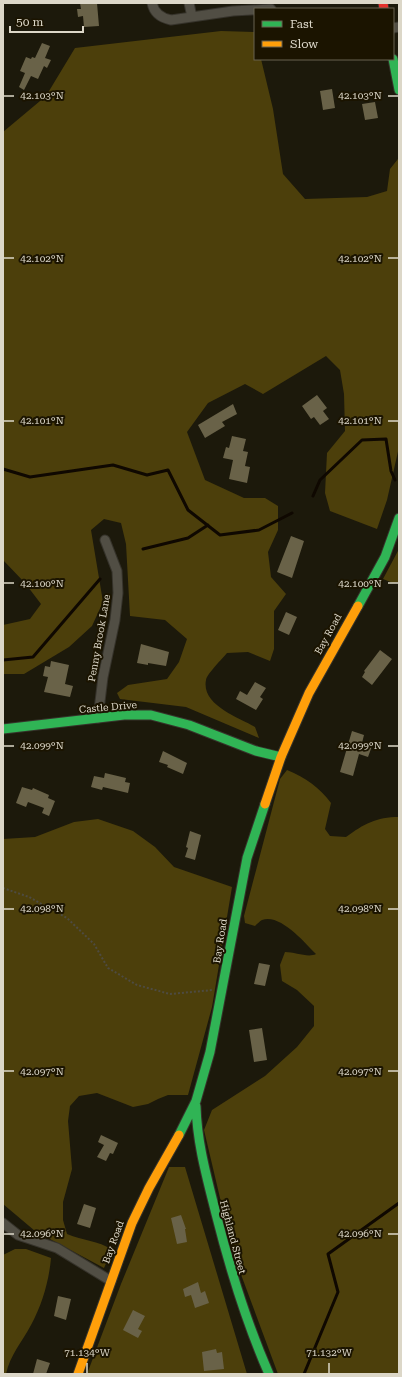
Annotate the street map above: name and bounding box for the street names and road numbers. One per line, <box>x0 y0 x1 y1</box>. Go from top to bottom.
street label: Penny Brook Lane <box>86 593 112 683</box>
street label: Bay Road <box>312 611 344 656</box>
street label: Castle Drive <box>78 699 138 715</box>
street label: Bay Road <box>211 917 229 964</box>
street label: Highland Street <box>218 1199 248 1275</box>
street label: Bay Road <box>100 1219 126 1265</box>

